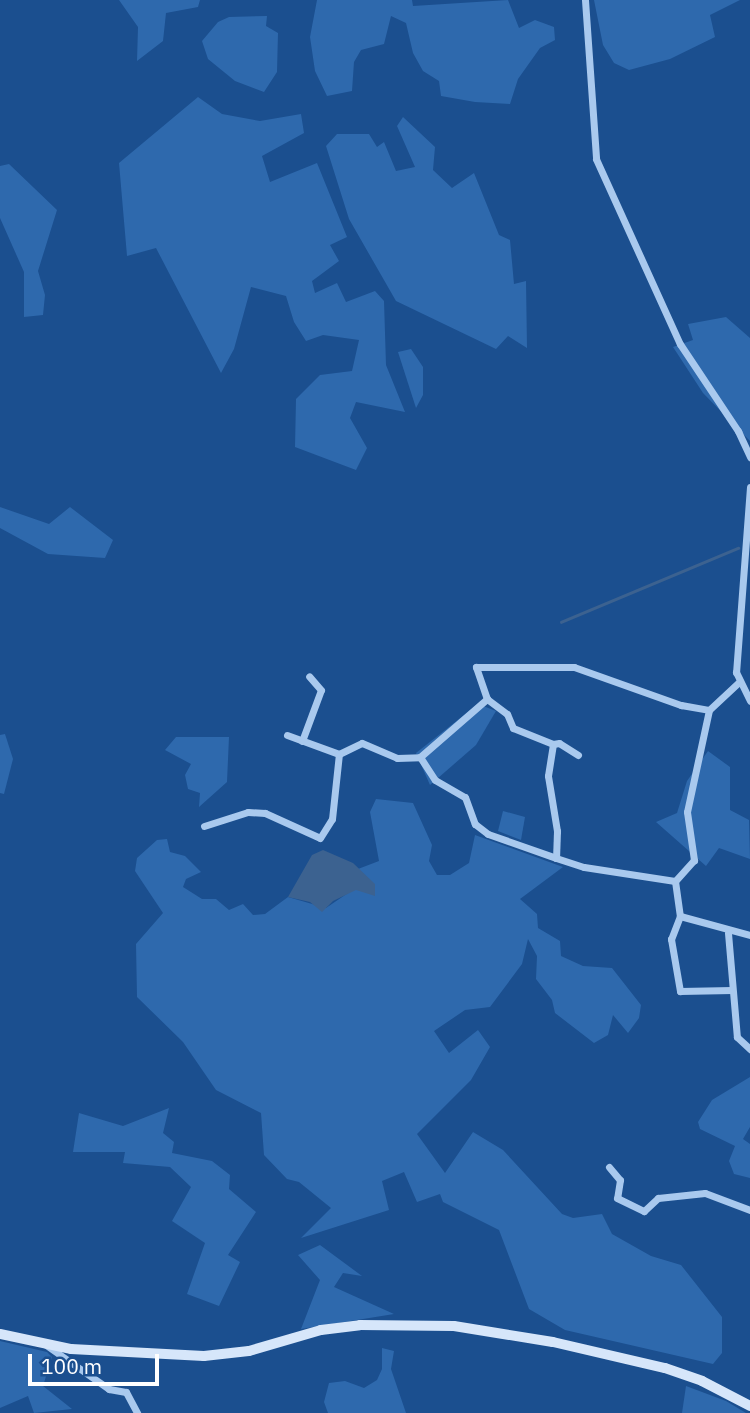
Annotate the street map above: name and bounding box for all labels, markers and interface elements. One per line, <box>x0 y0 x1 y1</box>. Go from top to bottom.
scale bar <box>32 1340 163 1384</box>
text: 100 m <box>41 1352 102 1380</box>

